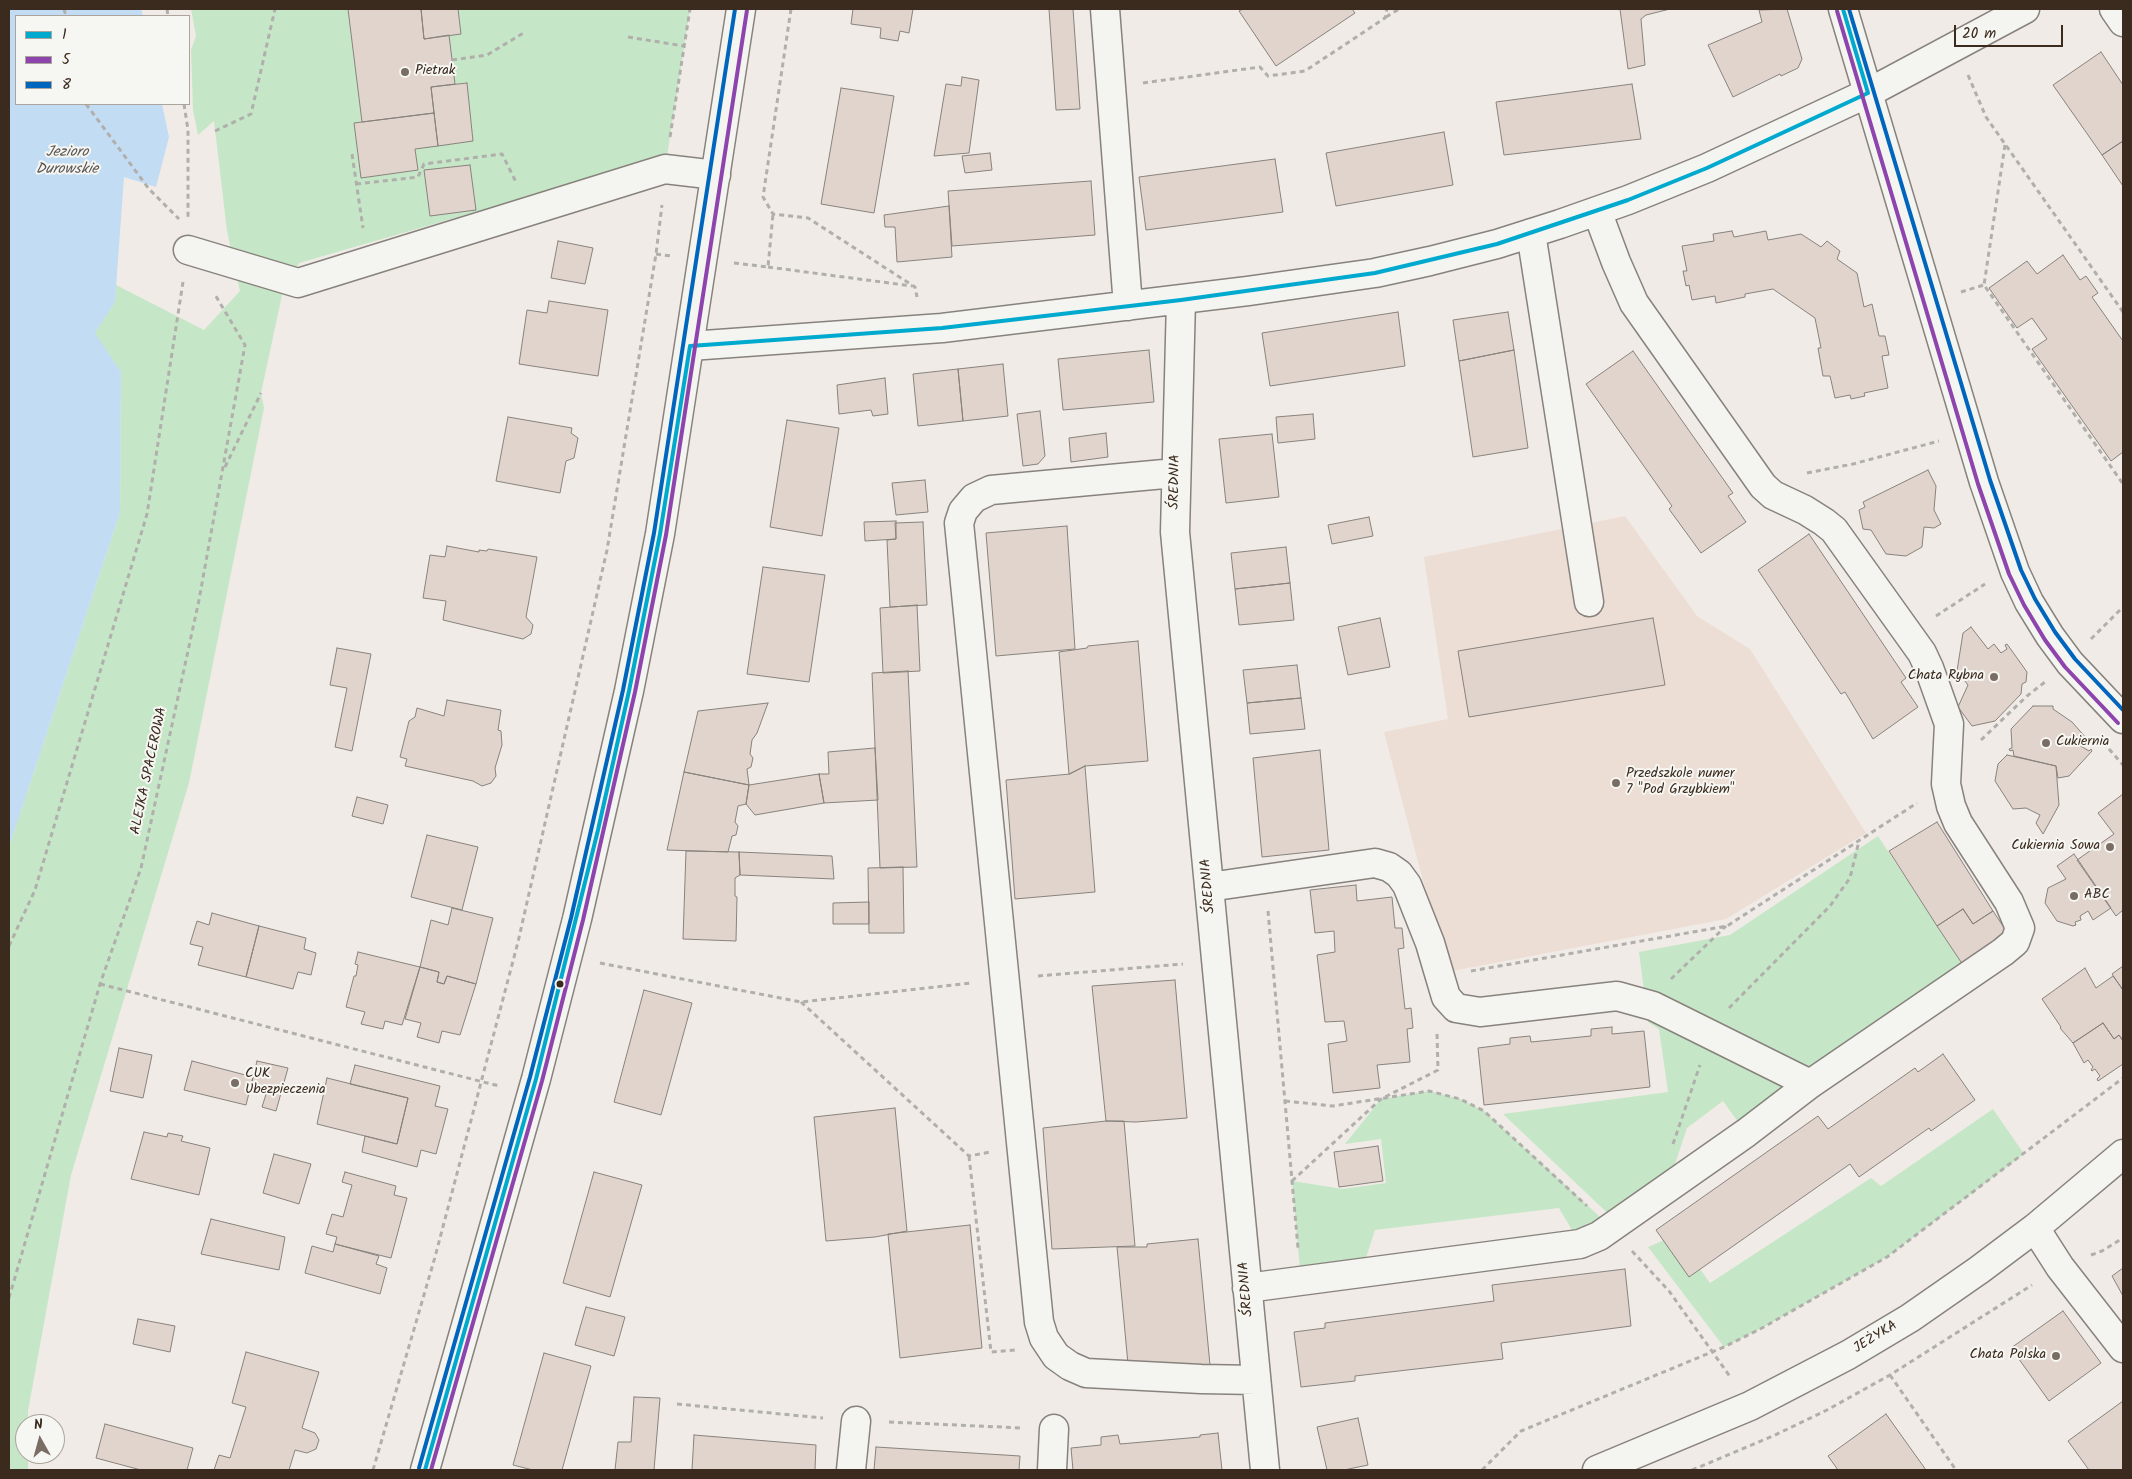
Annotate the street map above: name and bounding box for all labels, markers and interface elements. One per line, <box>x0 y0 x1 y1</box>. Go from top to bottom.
legend <box>15 15 190 105</box>
scale bar <box>1957 15 2066 47</box>
text: 20 m <box>1962 22 1996 46</box>
text: 1 <box>62 23 67 47</box>
text: 5 <box>62 48 70 72</box>
place label: Pietrak <box>415 64 455 80</box>
marker: Pietrak <box>399 66 411 78</box>
text: 8 <box>62 73 71 97</box>
water label: Jezioro Durowskie <box>36 144 98 179</box>
street label: ŚREDNIA <box>1167 454 1185 510</box>
place label: Chata Rybna <box>1908 669 1984 685</box>
marker: Chata Rybna <box>1988 671 2000 683</box>
street label: ALEJKA SPACEROWA <box>128 706 172 836</box>
place label: Cukiernia <box>2056 735 2109 751</box>
marker: Cukiernia <box>2040 737 2052 749</box>
place label: Przedszkole numer 7 "Pod Grzybkiem" <box>1626 767 1734 800</box>
marker: Przedszkole numer 7 "Pod Grzybkiem" <box>1610 777 1622 789</box>
place label: Cukiernia Sowa <box>2011 839 2100 855</box>
marker: Cukiernia Sowa <box>2104 841 2116 853</box>
street label: ŚREDNIA <box>1198 858 1220 914</box>
place label: ABC <box>2084 888 2110 904</box>
marker: ABC <box>2068 890 2080 902</box>
unlabelled marker <box>555 979 565 989</box>
place label: CUK Ubezpieczenia <box>245 1067 326 1100</box>
marker: CUK Ubezpieczenia <box>229 1077 241 1089</box>
street label: ŚREDNIA <box>1236 1261 1258 1317</box>
street label: JEŻYKA <box>1851 1318 1901 1358</box>
place label: Chata Polska <box>1969 1348 2046 1364</box>
marker: Chata Polska <box>2050 1350 2062 1362</box>
north arrow <box>15 1414 65 1464</box>
text: N <box>33 1414 44 1437</box>

